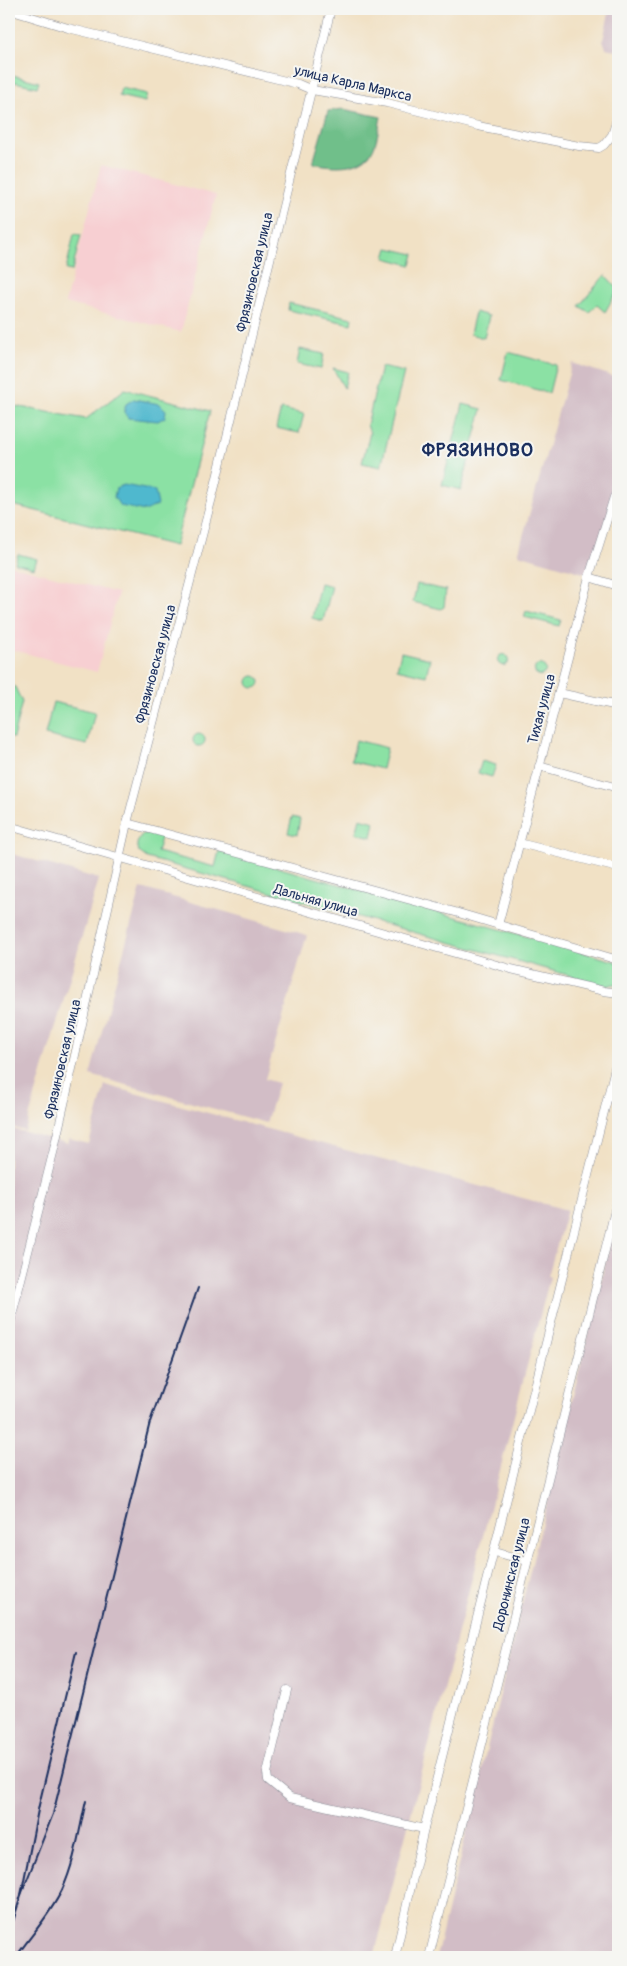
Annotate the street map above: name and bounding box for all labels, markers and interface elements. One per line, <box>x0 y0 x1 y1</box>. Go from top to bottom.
street label: улица Карла Маркса <box>292 61 413 105</box>
street label: Фрязиновская улица <box>232 211 277 334</box>
district label: ФРЯЗИНОВО <box>421 438 534 462</box>
street label: Фрязиновская улица <box>131 603 180 725</box>
street label: Тихая улица <box>524 672 559 746</box>
street label: Дальняя улица <box>271 880 360 921</box>
street label: Фрязиновская улица <box>40 998 85 1121</box>
street label: Доронинская улица <box>489 1516 534 1633</box>

